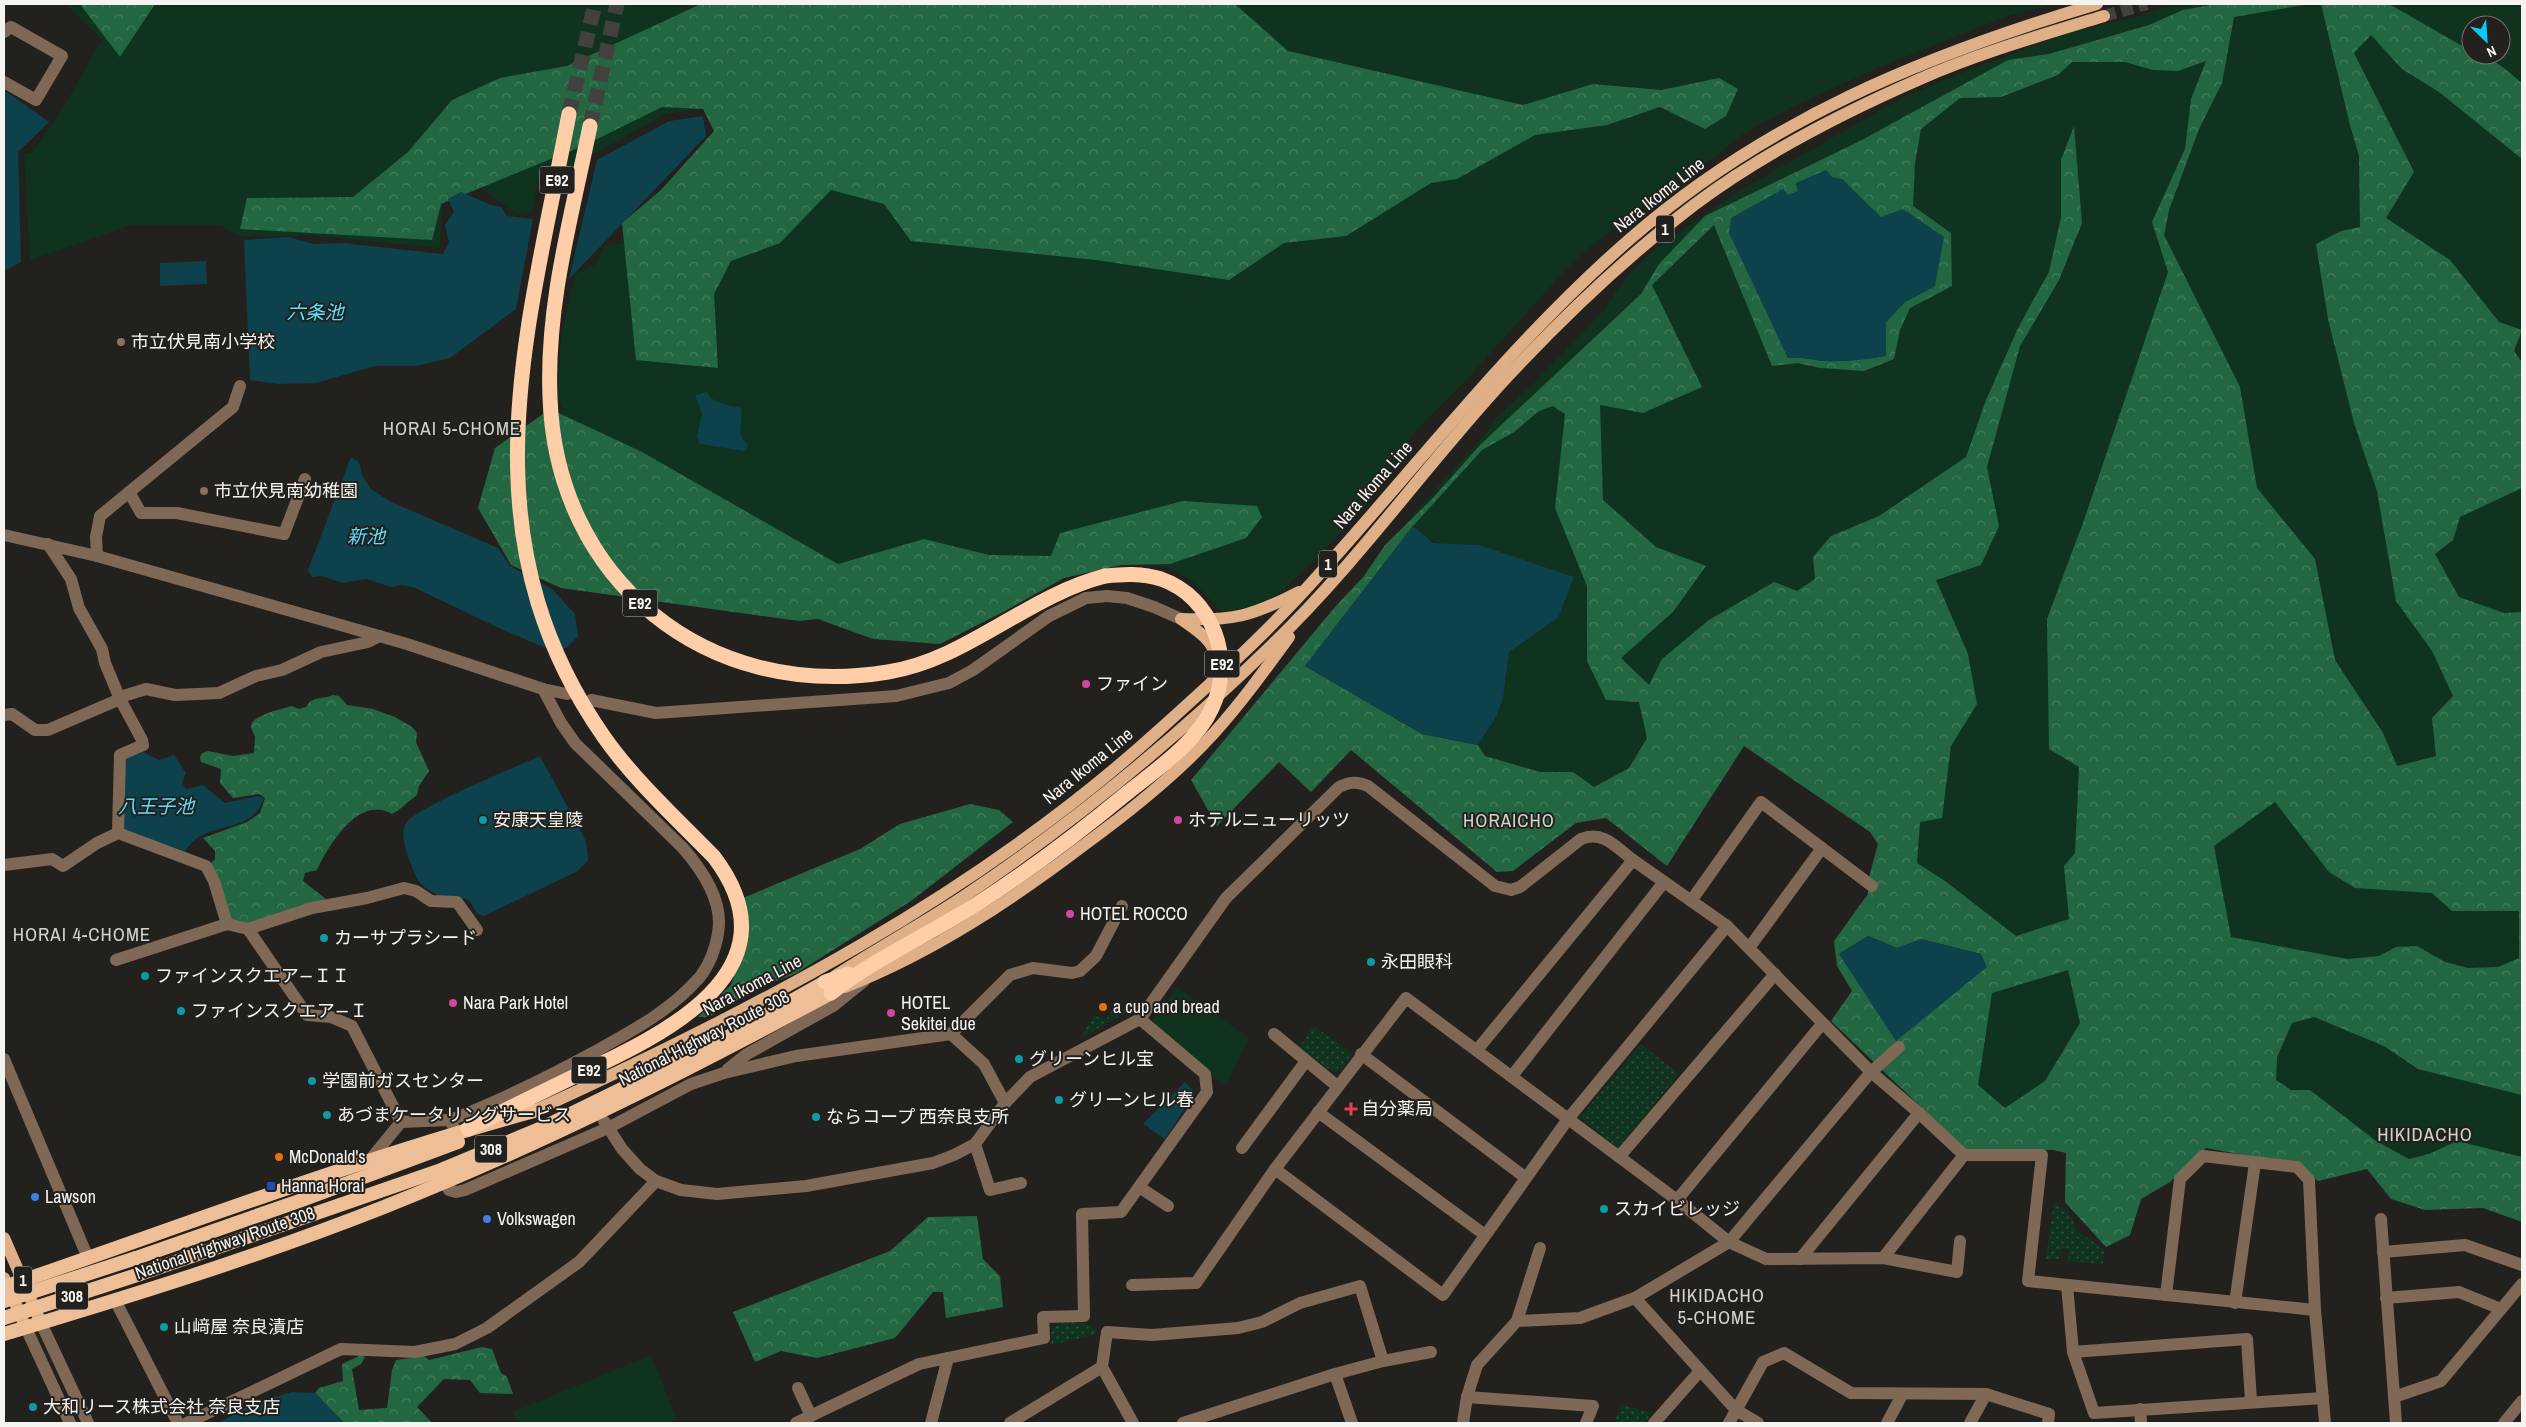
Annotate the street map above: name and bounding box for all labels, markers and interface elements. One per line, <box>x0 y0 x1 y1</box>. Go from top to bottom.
north arrow <box>2461 15 2511 65</box>
text: N <box>2484 42 2499 62</box>
street label: Nara Ikoma Line <box>1608 151 1709 238</box>
road number: E92 <box>540 166 574 194</box>
road number: 1 <box>1656 215 1674 242</box>
water label: 六条池 <box>286 299 345 325</box>
place label: 市立伏見南小学校 <box>131 329 275 354</box>
marker: 市立伏見南小学校 <box>115 336 127 348</box>
district label: HORAI 5-CHOME <box>383 415 521 441</box>
street label: Nara Ikoma Line <box>1327 435 1418 534</box>
place label: 市立伏見南幼稚園 <box>214 478 358 503</box>
marker: 市立伏見南幼稚園 <box>198 485 210 497</box>
water label: 新池 <box>347 523 387 549</box>
road number: 1 <box>1319 550 1337 578</box>
road number: E92 <box>622 590 658 616</box>
road number: E92 <box>1204 651 1240 678</box>
place label: ファイン <box>1096 671 1168 696</box>
marker: ファイン <box>1080 678 1092 690</box>
street label: Nara Ikoma Line <box>1037 722 1138 810</box>
water label: 八王子池 <box>118 793 196 819</box>
place label: 安康天皇陵 <box>493 807 583 832</box>
place label: ホテルニューリッツ <box>1188 807 1350 832</box>
district label: HORAICHO <box>1463 807 1555 833</box>
marker: 安康天皇陵 <box>477 814 489 826</box>
marker: ホテルニューリッツ <box>1172 814 1184 826</box>
place label: HOTEL ROCCO <box>1080 901 1188 926</box>
marker: HOTEL ROCCO <box>1064 908 1076 920</box>
district label: HORAI 4-CHOME <box>13 921 151 947</box>
place label: カーサプラシード <box>334 925 477 950</box>
marker: カーサプラシード <box>318 932 330 944</box>
street label: Nara Ikoma Line <box>698 948 806 1021</box>
place label: 永田眼科 <box>1381 949 1453 974</box>
marker: 永田眼科 <box>1365 956 1377 968</box>
place label: ファインスクエア―ＩＩ <box>155 963 349 988</box>
marker: ファインスクエア―ＩＩ <box>139 970 151 982</box>
street label: National Highway Route 308 <box>614 984 794 1092</box>
place label: Nara Park Hotel <box>463 990 568 1015</box>
place label: HOTEL Sekitei due <box>901 990 976 1036</box>
place label: a cup and bread <box>1113 994 1220 1019</box>
marker: Nara Park Hotel <box>447 997 459 1009</box>
place label: ファインスクエア―Ｉ <box>191 998 367 1023</box>
marker: a cup and bread <box>1097 1001 1109 1013</box>
marker: ファインスクエア―Ｉ <box>175 1005 187 1017</box>
marker: HOTEL Sekitei due <box>885 1007 897 1019</box>
place label: グリーンヒル宝 <box>1029 1046 1154 1071</box>
marker: グリーンヒル宝 <box>1013 1053 1025 1065</box>
road number: E92 <box>572 1056 606 1084</box>
place label: 学園前ガスセンター <box>322 1068 484 1093</box>
marker: 学園前ガスセンター <box>306 1075 318 1087</box>
place label: グリーンヒル春 <box>1069 1087 1194 1112</box>
marker: グリーンヒル春 <box>1053 1094 1065 1106</box>
place label: 自分薬局 <box>1361 1096 1433 1121</box>
place label: あづまケータリングサービス <box>337 1102 571 1127</box>
marker: 自分薬局 <box>1345 1103 1357 1115</box>
place label: ならコープ 西奈良支所 <box>826 1104 1009 1129</box>
marker: あづまケータリングサービス <box>321 1109 333 1121</box>
marker: ならコープ 西奈良支所 <box>810 1111 822 1123</box>
district label: HIKIDACHO <box>2377 1121 2473 1147</box>
road number: 308 <box>475 1136 507 1162</box>
place label: McDonald's <box>289 1144 366 1169</box>
marker: McDonald's <box>273 1151 285 1163</box>
place label: Hanna Horai <box>281 1173 365 1198</box>
marker: Hanna Horai <box>265 1180 277 1192</box>
place label: Lawson <box>45 1184 96 1209</box>
marker: Lawson <box>29 1191 41 1203</box>
place label: スカイビレッジ <box>1614 1196 1740 1221</box>
street label: National Highway Route 308 <box>132 1200 318 1285</box>
marker: スカイビレッジ <box>1598 1203 1610 1215</box>
place label: Volkswagen <box>497 1206 576 1231</box>
marker: Volkswagen <box>481 1213 493 1225</box>
road number: 1 <box>14 1266 32 1294</box>
road number: 308 <box>56 1282 88 1310</box>
district label: HIKIDACHO 5-CHOME <box>1669 1282 1765 1330</box>
place label: 山﨑屋 奈良漬店 <box>174 1314 304 1339</box>
marker: 山﨑屋 奈良漬店 <box>158 1321 170 1333</box>
place label: 大和リース株式会社 奈良支店 <box>43 1394 280 1419</box>
marker: 大和リース株式会社 奈良支店 <box>27 1401 39 1413</box>

